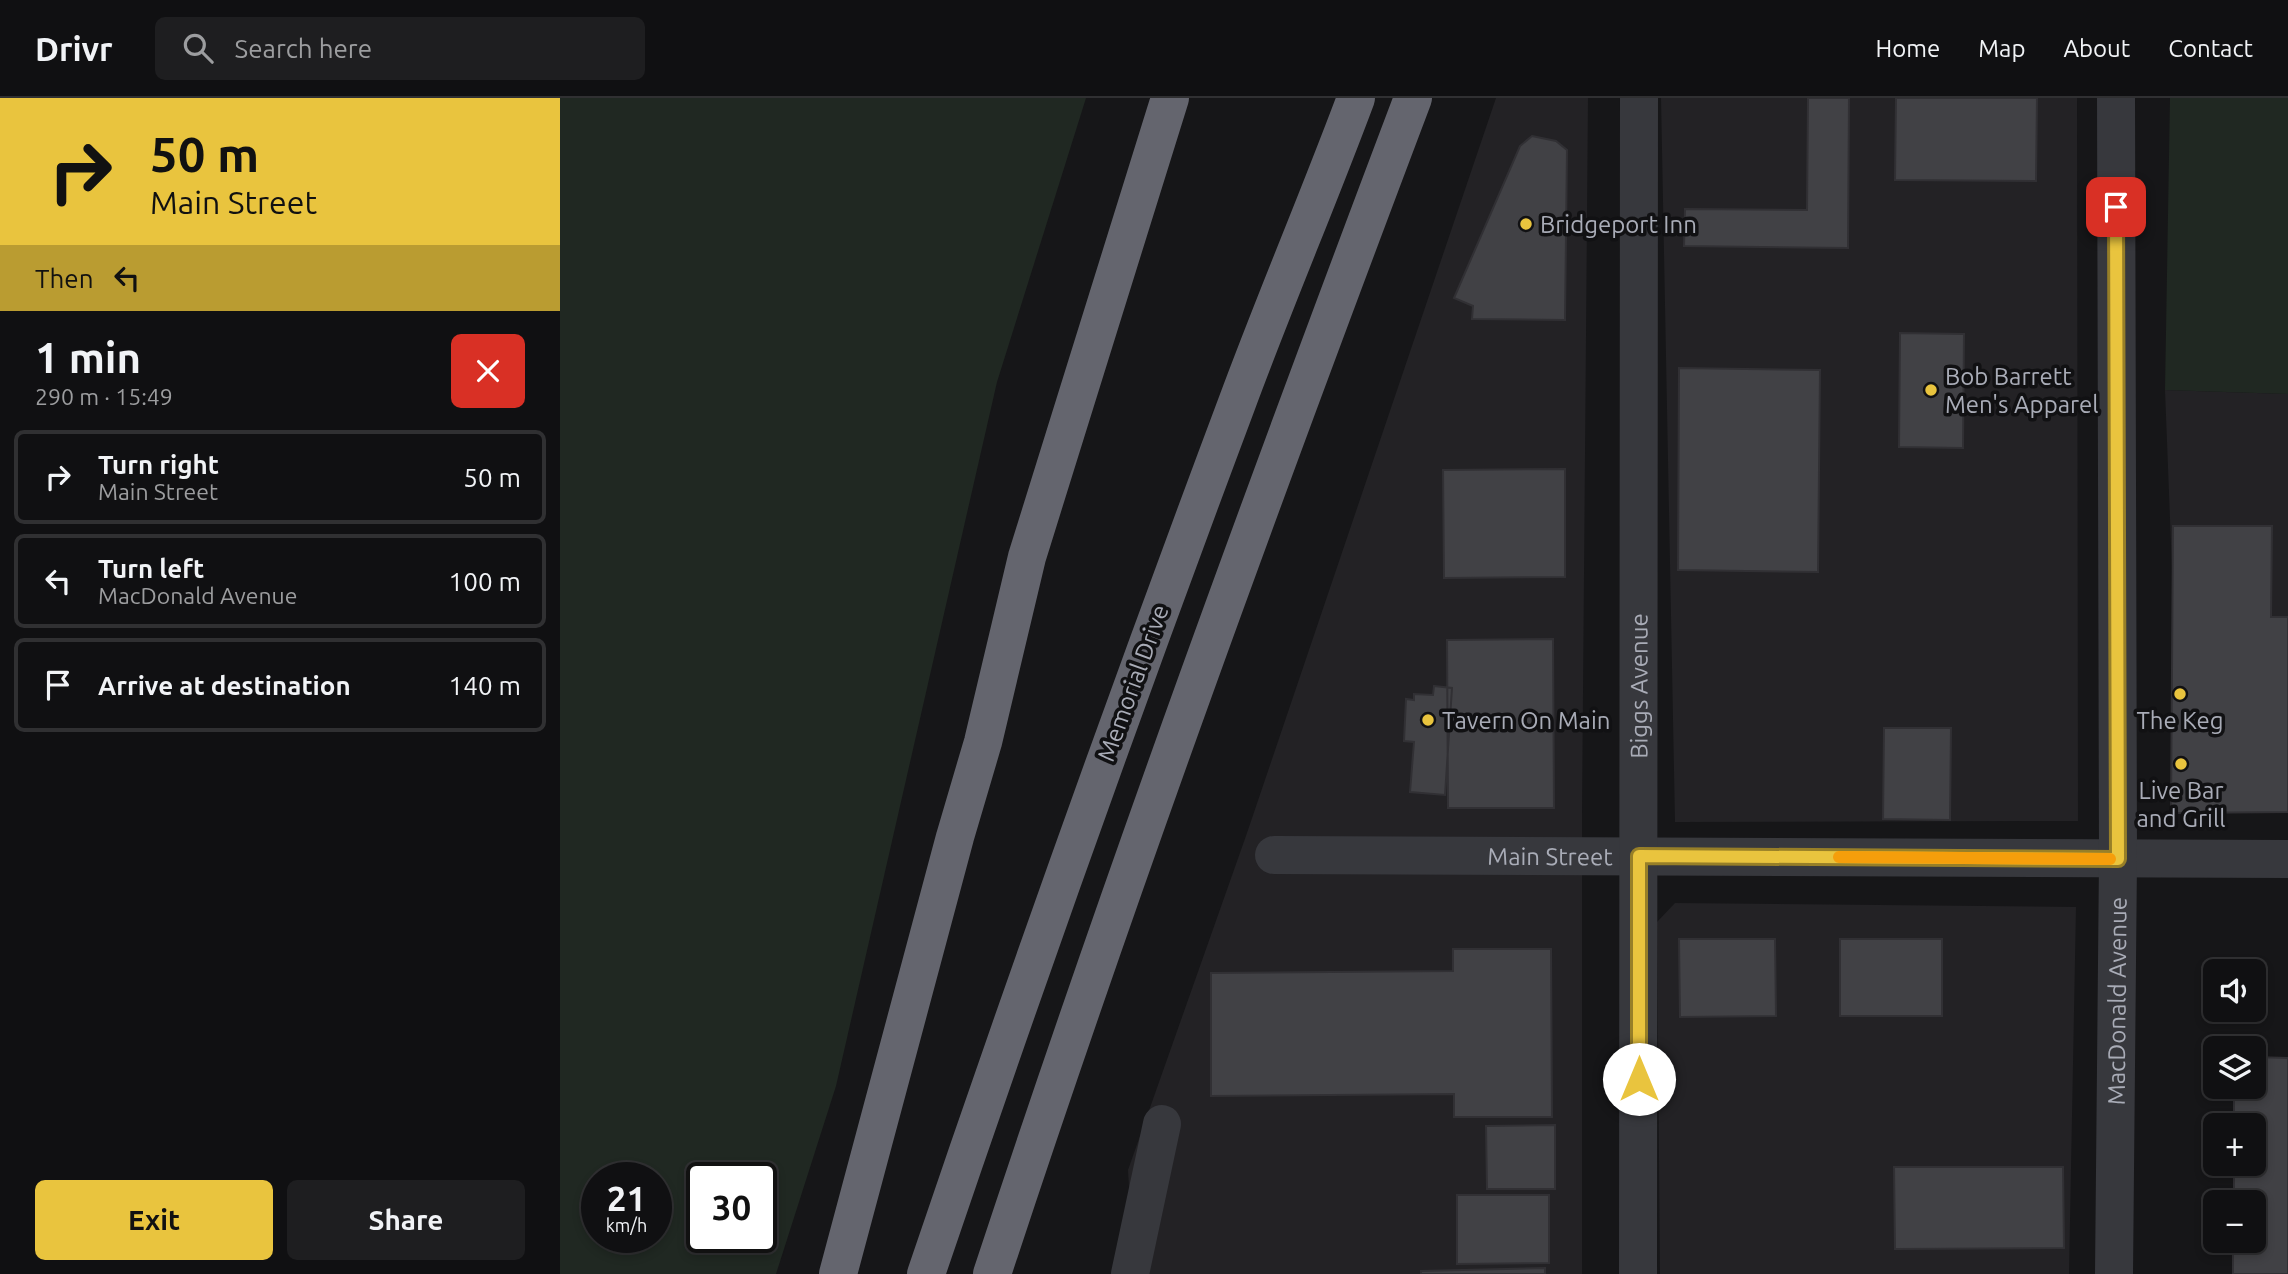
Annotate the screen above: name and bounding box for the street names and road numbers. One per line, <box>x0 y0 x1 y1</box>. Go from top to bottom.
street label: Memorial Drive <box>1092 601 1174 765</box>
street label: Biggs Avenue <box>1625 613 1652 759</box>
street label: Main Street <box>1487 842 1613 870</box>
street label: MacDonald Avenue <box>2102 897 2131 1105</box>

